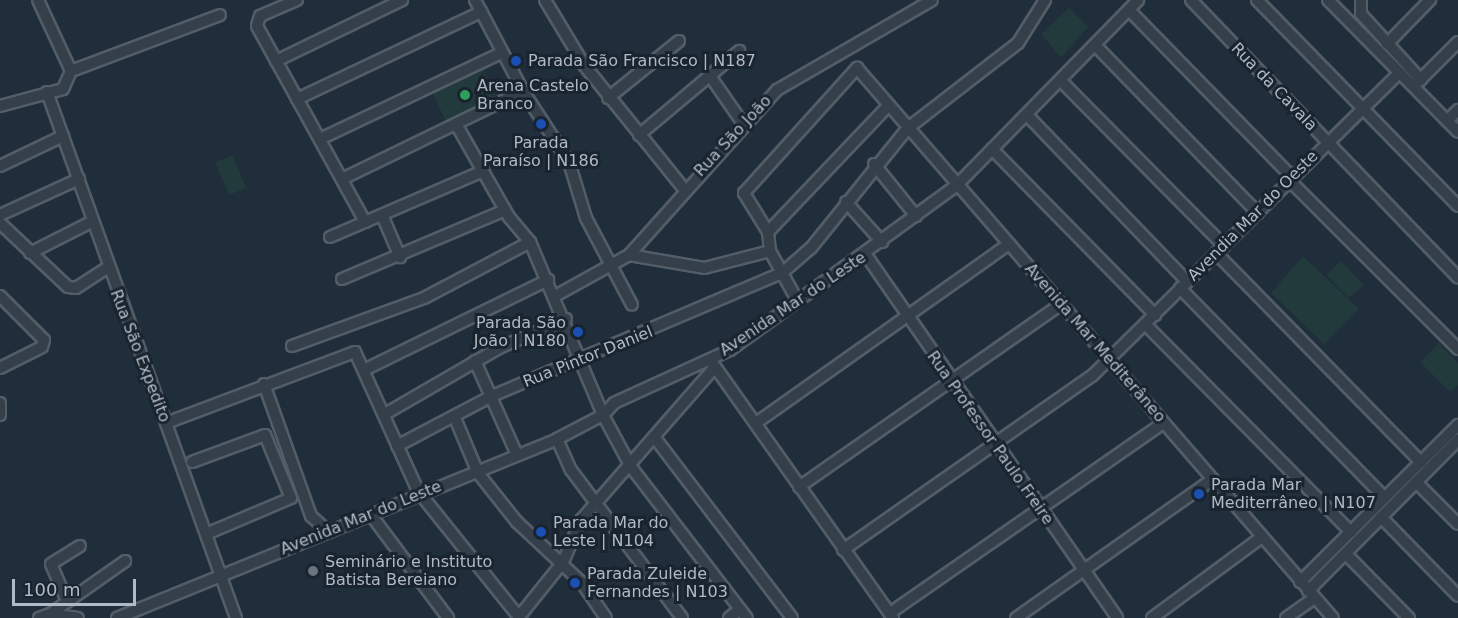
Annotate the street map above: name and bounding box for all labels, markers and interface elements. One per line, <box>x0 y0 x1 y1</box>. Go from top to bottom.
street label: Rua da Cavala <box>1227 39 1321 135</box>
place label: Parada São Francisco | N187 <box>528 51 756 71</box>
marker: Parada São Francisco | N187 <box>509 54 523 68</box>
place label: Arena Castelo Branco <box>477 76 589 114</box>
marker: Arena Castelo Branco <box>458 88 472 102</box>
street label: Rua São João <box>690 91 776 181</box>
marker: Parada Paraíso | N186 <box>534 117 548 131</box>
place label: Parada Paraíso | N186 <box>483 133 599 171</box>
street label: Avendia Mar do Oeste <box>1184 147 1322 285</box>
street label: Avenida Mar do Leste <box>716 248 870 360</box>
street label: Avenida Mar Mediterâneo <box>1021 259 1169 427</box>
street label: Rua São Expedito <box>106 287 174 425</box>
place label: Parada São João | N180 <box>474 313 566 351</box>
street label: Rua Pintor Daniel <box>520 322 656 392</box>
marker: Parada São João | N180 <box>571 325 585 339</box>
street label: Rua Professor Paulo Freire <box>923 348 1057 528</box>
place label: Parada Mar Mediterrâneo | N107 <box>1211 475 1376 513</box>
street label: Avenida Mar do Leste <box>278 477 444 559</box>
marker: Parada Mar Mediterrâneo | N107 <box>1192 487 1206 501</box>
place label: Parada Mar do Leste | N104 <box>553 513 668 551</box>
marker: Parada Mar do Leste | N104 <box>534 525 548 539</box>
place label: Seminário e Instituto Batista Bereiano <box>325 552 492 590</box>
marker: Seminário e Instituto Batista Bereiano <box>306 564 320 578</box>
place label: Parada Zuleide Fernandes | N103 <box>587 564 728 602</box>
scale bar <box>15 567 140 605</box>
marker: Parada Zuleide Fernandes | N103 <box>568 576 582 590</box>
text: 100 m <box>23 579 81 600</box>

